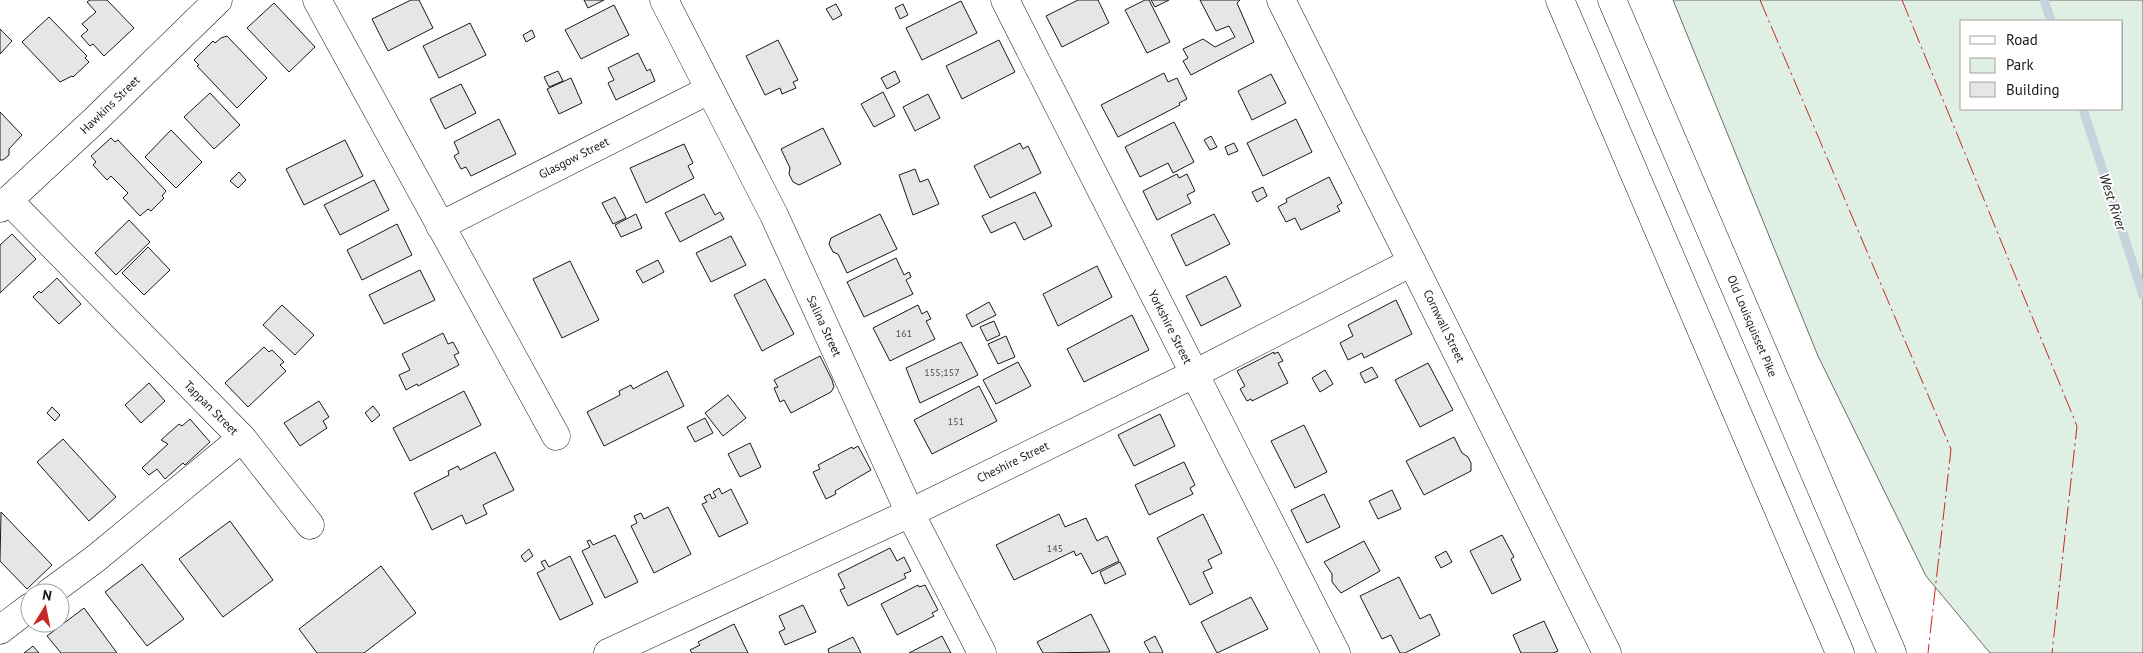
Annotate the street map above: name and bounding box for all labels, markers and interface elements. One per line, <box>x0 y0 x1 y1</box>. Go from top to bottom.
legend <box>1960 20 2123 110</box>
text: Road <box>2006 30 2038 49</box>
text: Park <box>2006 55 2034 74</box>
street label: Hawkins Street <box>77 72 143 137</box>
text: Building <box>2006 80 2060 99</box>
street label: Glasgow Street <box>536 133 611 182</box>
water label: West River <box>2095 171 2131 234</box>
street label: Old Louisquisset Pike <box>1724 273 1781 379</box>
street label: Yorkshire Street <box>1145 287 1195 366</box>
street label: Cornwall Street <box>1420 287 1469 365</box>
street label: Salina Street <box>804 293 845 359</box>
house number: 161 <box>896 327 912 340</box>
house number: 155;157 <box>924 366 960 379</box>
street label: Tappan Street <box>181 377 242 438</box>
house number: 151 <box>948 415 964 428</box>
street label: Cheshire Street <box>974 438 1051 485</box>
house number: 145 <box>1047 542 1063 555</box>
north arrow <box>20 583 70 633</box>
text: N <box>41 586 53 605</box>

